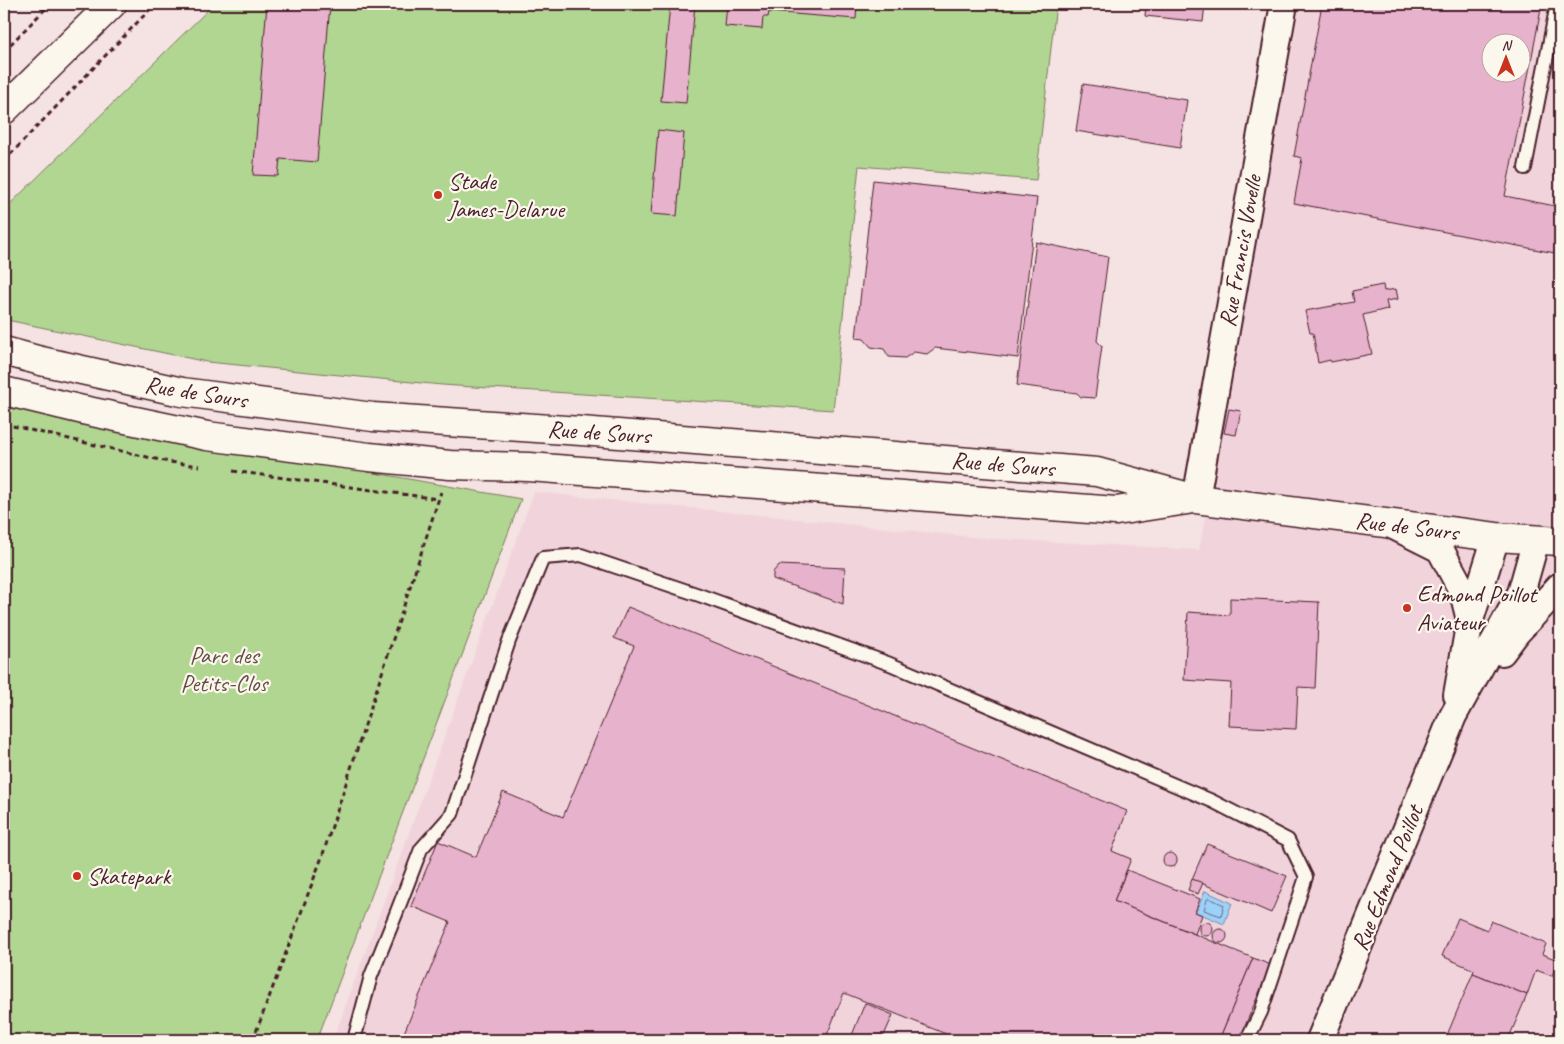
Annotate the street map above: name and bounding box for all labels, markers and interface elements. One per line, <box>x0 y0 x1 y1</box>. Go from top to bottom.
north arrow <box>1482 32 1532 82</box>
text: N <box>1502 37 1513 54</box>
place label: Stade James-Delarue <box>447 166 566 224</box>
street label: Rue Francis Vovelle <box>1212 171 1268 329</box>
marker: Stade James-Delarue <box>432 189 444 201</box>
street label: Rue de Sours <box>143 369 251 415</box>
street label: Rue de Sours <box>546 413 653 451</box>
street label: Rue de Sours <box>950 445 1058 484</box>
street label: Rue de Sours <box>1354 505 1462 547</box>
place label: Edmond Poillot Aviateur <box>1417 579 1538 637</box>
marker: Edmond Poillot Aviateur <box>1401 602 1413 614</box>
park label: Parc des Petits-Clos <box>181 640 269 698</box>
street label: Rue Edmond Poillot <box>1344 799 1431 955</box>
place label: Skatepark <box>87 861 172 891</box>
marker: Skatepark <box>71 870 83 882</box>

